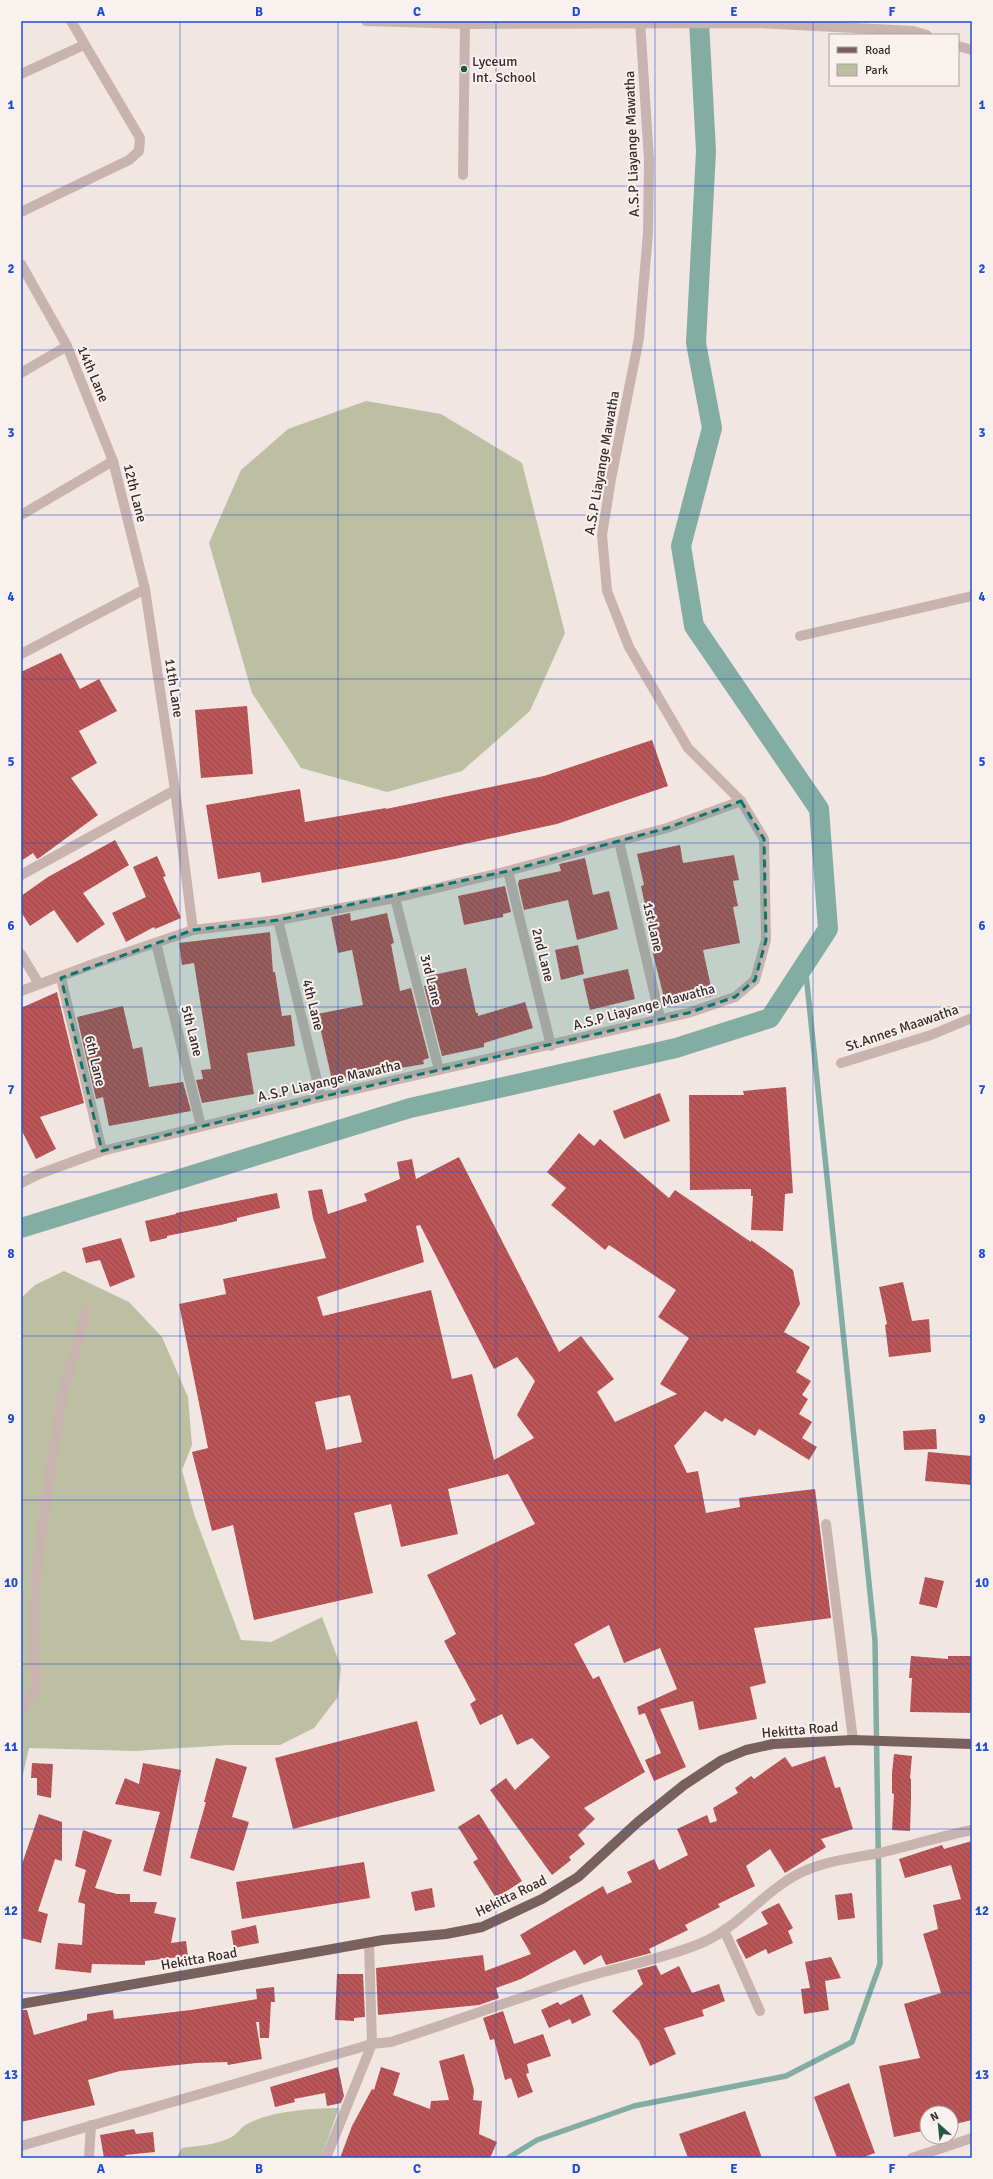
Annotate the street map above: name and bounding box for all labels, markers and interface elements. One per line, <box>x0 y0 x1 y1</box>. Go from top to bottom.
text: A <box>97 4 106 20</box>
text: B <box>255 4 263 20</box>
text: C <box>413 4 421 20</box>
text: D <box>572 4 581 20</box>
text: E <box>730 4 738 20</box>
text: F <box>889 4 896 20</box>
legend <box>829 34 959 86</box>
text: Road <box>865 43 891 58</box>
place label: Lyceum Int. School <box>472 53 536 86</box>
text: Park <box>865 63 888 78</box>
marker: Lyceum Int. School <box>459 64 469 74</box>
street label: A.S.P Liayange Mawatha <box>621 71 643 217</box>
text: 1 <box>7 97 15 113</box>
text: 1 <box>978 97 986 113</box>
text: 2 <box>7 261 15 277</box>
text: 2 <box>978 261 986 277</box>
street label: 14th Lane <box>74 343 112 405</box>
street label: A.S.P Liayange Mawatha <box>581 389 623 537</box>
text: 3 <box>7 425 15 441</box>
text: 3 <box>978 425 986 441</box>
street label: 12th Lane <box>120 462 150 524</box>
text: 4 <box>7 589 15 605</box>
text: 4 <box>978 589 986 605</box>
street label: 11th Lane <box>161 657 187 719</box>
text: 5 <box>7 754 15 770</box>
text: 5 <box>978 754 986 770</box>
street label: 1st Lane <box>639 900 667 954</box>
text: 6 <box>7 918 15 934</box>
text: 6 <box>978 918 986 934</box>
street label: 2nd Lane <box>528 926 558 984</box>
street label: 3rd Lane <box>416 953 446 1007</box>
street label: 4th Lane <box>298 978 328 1032</box>
street label: A.S.P Liayange Mawatha <box>571 980 717 1034</box>
street label: St.Annes Maawatha <box>843 1001 961 1055</box>
street label: 5th Lane <box>177 1004 207 1058</box>
street label: 6th Lane <box>81 1034 109 1088</box>
street label: A.S.P Liayange Mawatha <box>256 1056 402 1106</box>
text: 7 <box>7 1082 15 1098</box>
text: 7 <box>978 1082 986 1098</box>
text: 8 <box>7 1246 15 1262</box>
text: 8 <box>978 1246 986 1262</box>
text: 9 <box>7 1411 15 1427</box>
text: 9 <box>978 1411 986 1427</box>
text: 10 <box>4 1575 18 1591</box>
text: 10 <box>975 1575 989 1591</box>
street label: Hekitta Road <box>761 1718 839 1742</box>
text: 11 <box>4 1739 18 1755</box>
text: 11 <box>975 1739 989 1755</box>
street label: Hekitta Road <box>473 1871 549 1921</box>
text: 12 <box>4 1903 18 1919</box>
text: 12 <box>975 1903 989 1919</box>
street label: Hekitta Road <box>160 1944 238 1974</box>
text: 13 <box>4 2067 18 2083</box>
text: 13 <box>975 2067 989 2083</box>
north arrow <box>919 2105 959 2145</box>
text: N <box>928 2109 941 2124</box>
text: A <box>97 2161 106 2177</box>
text: B <box>255 2161 263 2177</box>
text: C <box>413 2161 421 2177</box>
text: D <box>572 2161 581 2177</box>
text: E <box>730 2161 738 2177</box>
text: F <box>889 2161 896 2177</box>

